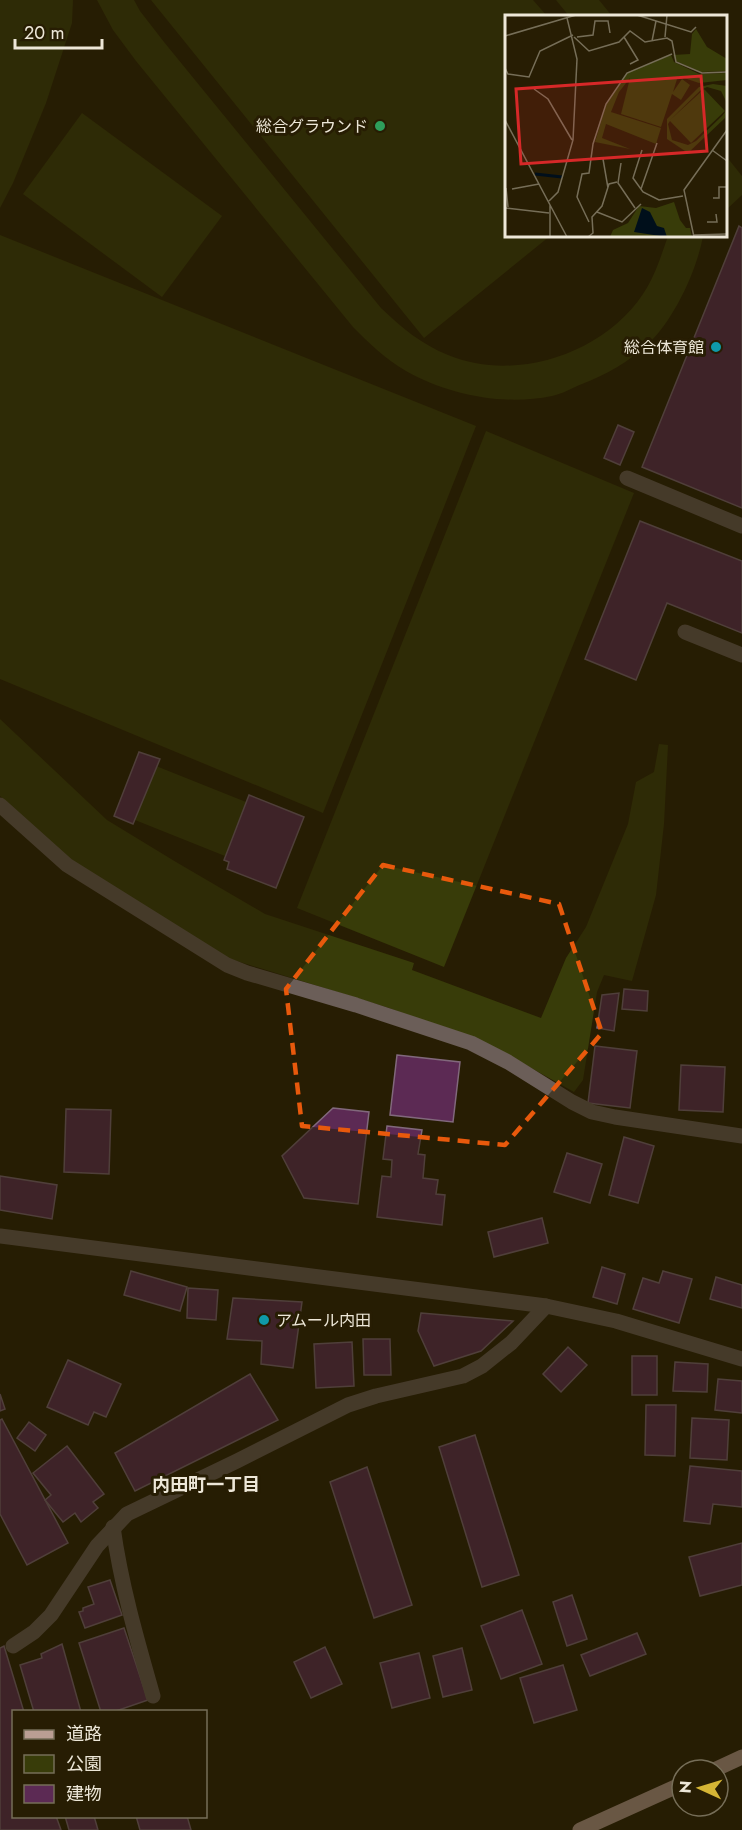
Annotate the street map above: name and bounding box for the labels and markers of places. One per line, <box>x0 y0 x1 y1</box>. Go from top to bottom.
place label: 総合グラウンド <box>256 115 368 138</box>
marker: 総合グラウンド <box>373 119 387 133</box>
place label: 総合体育館 <box>624 336 704 359</box>
marker: 総合体育館 <box>709 340 723 354</box>
place label: アムール内田 <box>276 1309 371 1332</box>
marker: アムール内田 <box>257 1313 271 1327</box>

